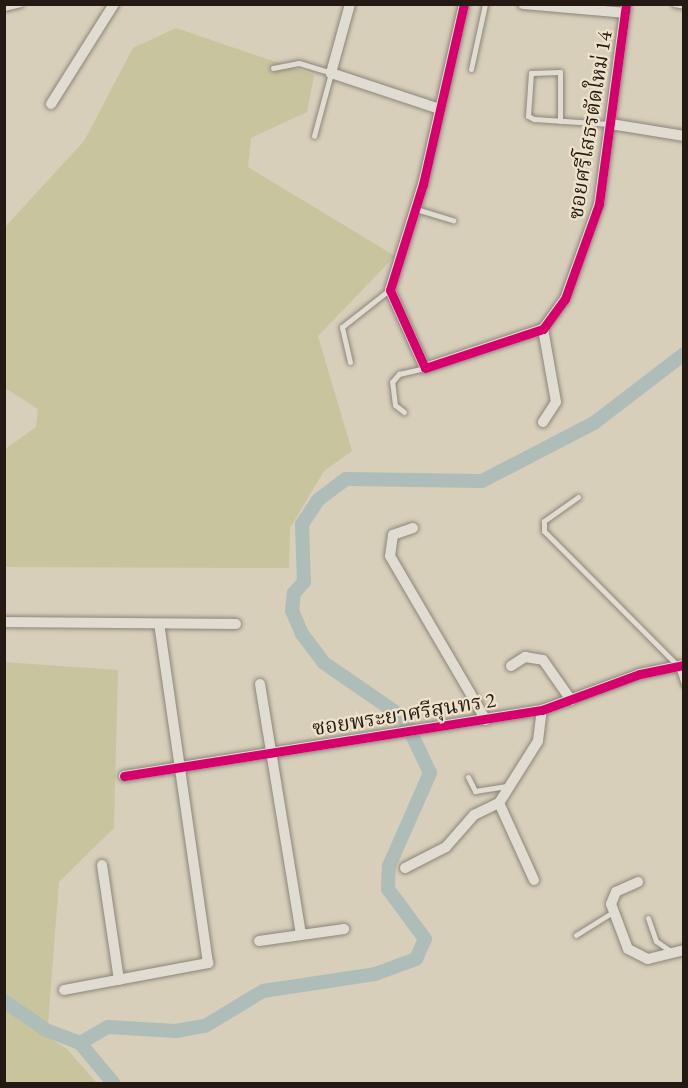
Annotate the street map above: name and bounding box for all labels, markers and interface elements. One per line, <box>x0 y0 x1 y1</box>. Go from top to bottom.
street label: ซอยศรีโสธรตัดใหม่ 14 <box>563 29 617 221</box>
street label: ซอยพระยาศรีสุนทร 2 <box>311 687 497 741</box>

